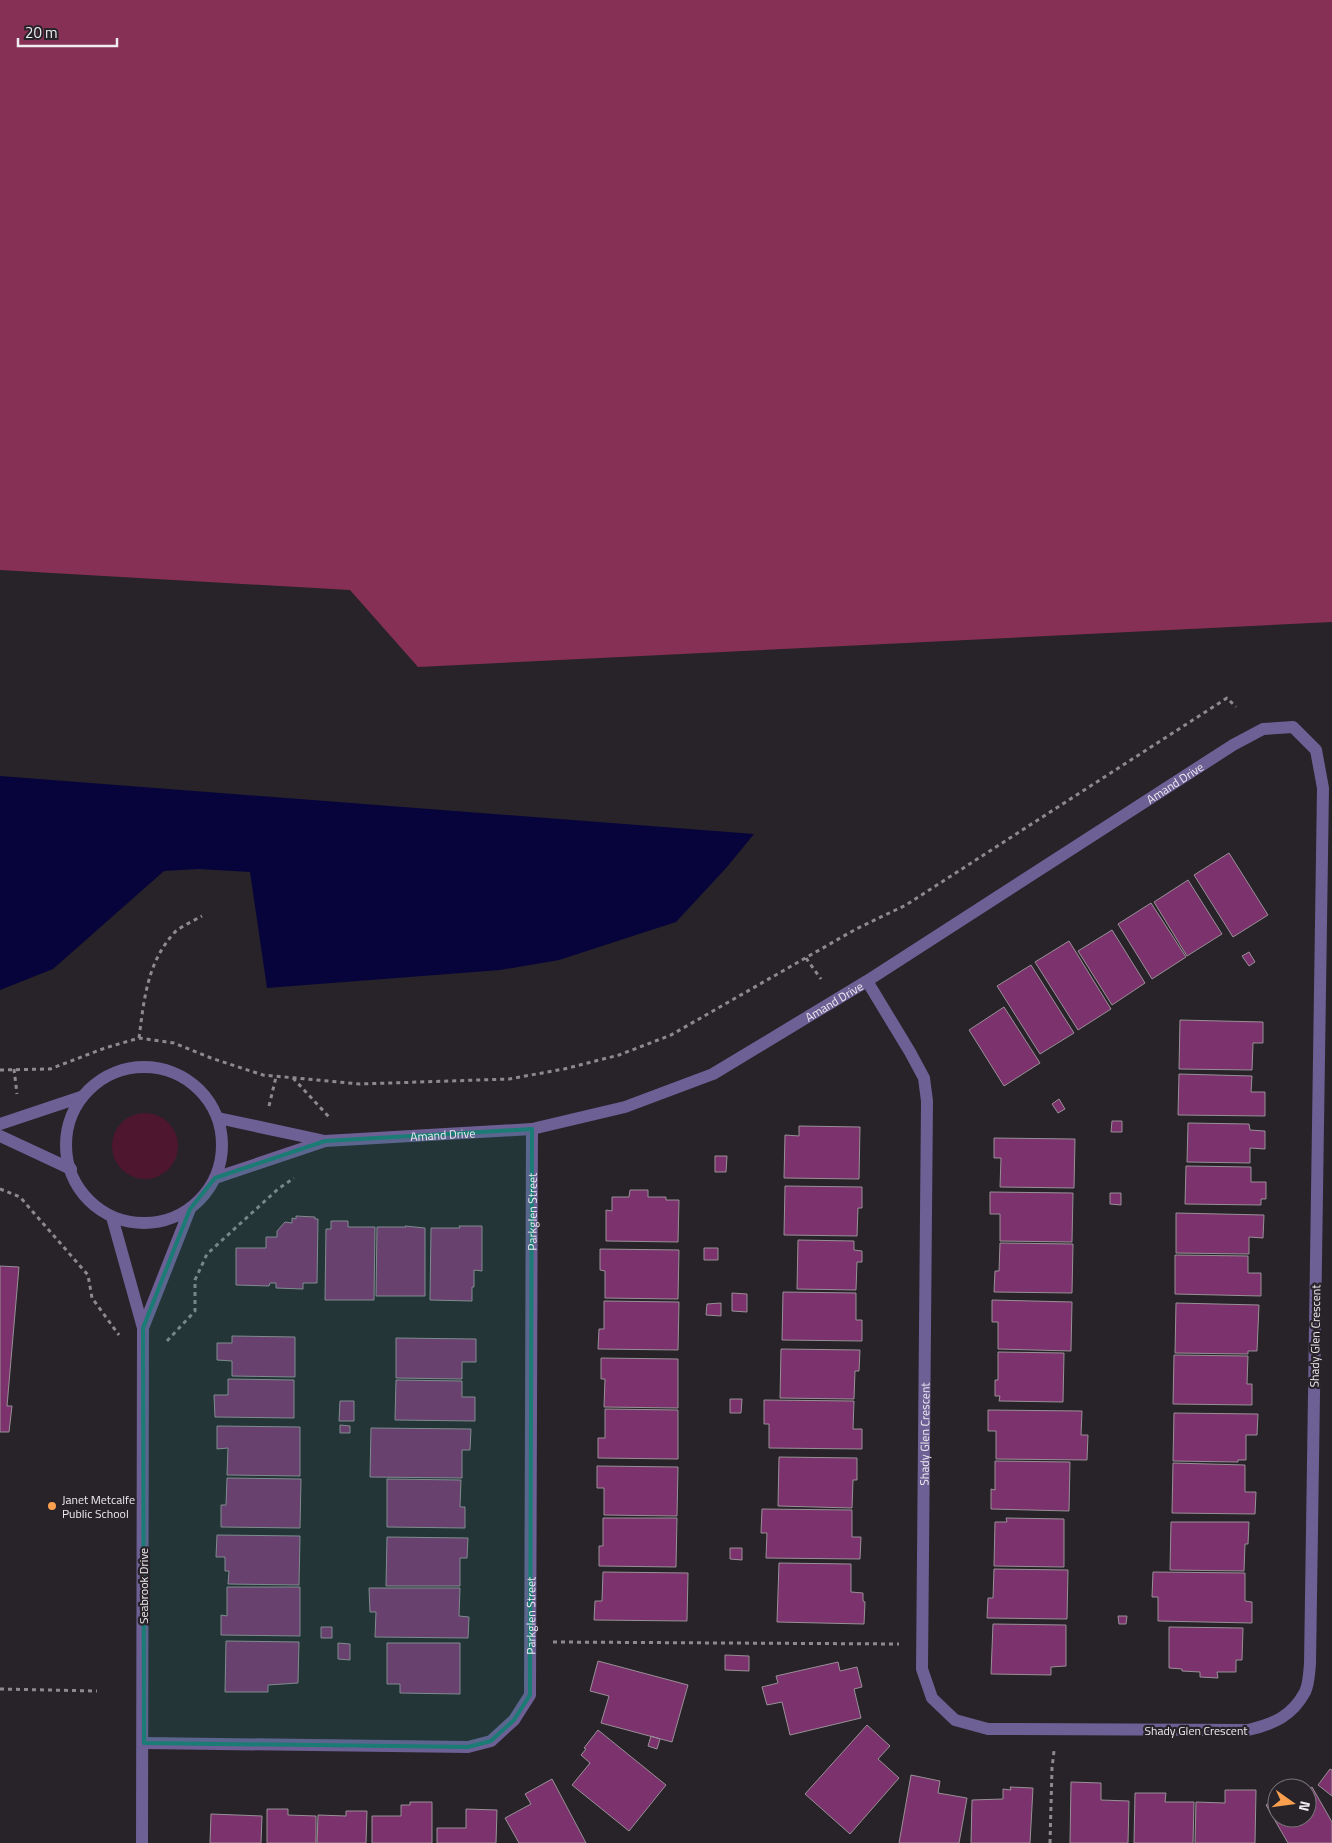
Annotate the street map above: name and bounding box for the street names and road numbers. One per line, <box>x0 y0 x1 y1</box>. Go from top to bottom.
street label: Amand Drive <box>1142 757 1207 808</box>
street label: Amand Drive <box>801 976 866 1026</box>
street label: Amand Drive <box>410 1123 476 1146</box>
street label: Parkglen Street <box>522 1172 541 1251</box>
street label: Shady Glen Crescent <box>1305 1284 1325 1388</box>
street label: Shady Glen Crescent <box>914 1382 934 1486</box>
street label: Seabrook Drive <box>134 1548 153 1624</box>
street label: Parkglen Street <box>521 1576 540 1655</box>
street label: Shady Glen Crescent <box>1144 1721 1248 1740</box>

